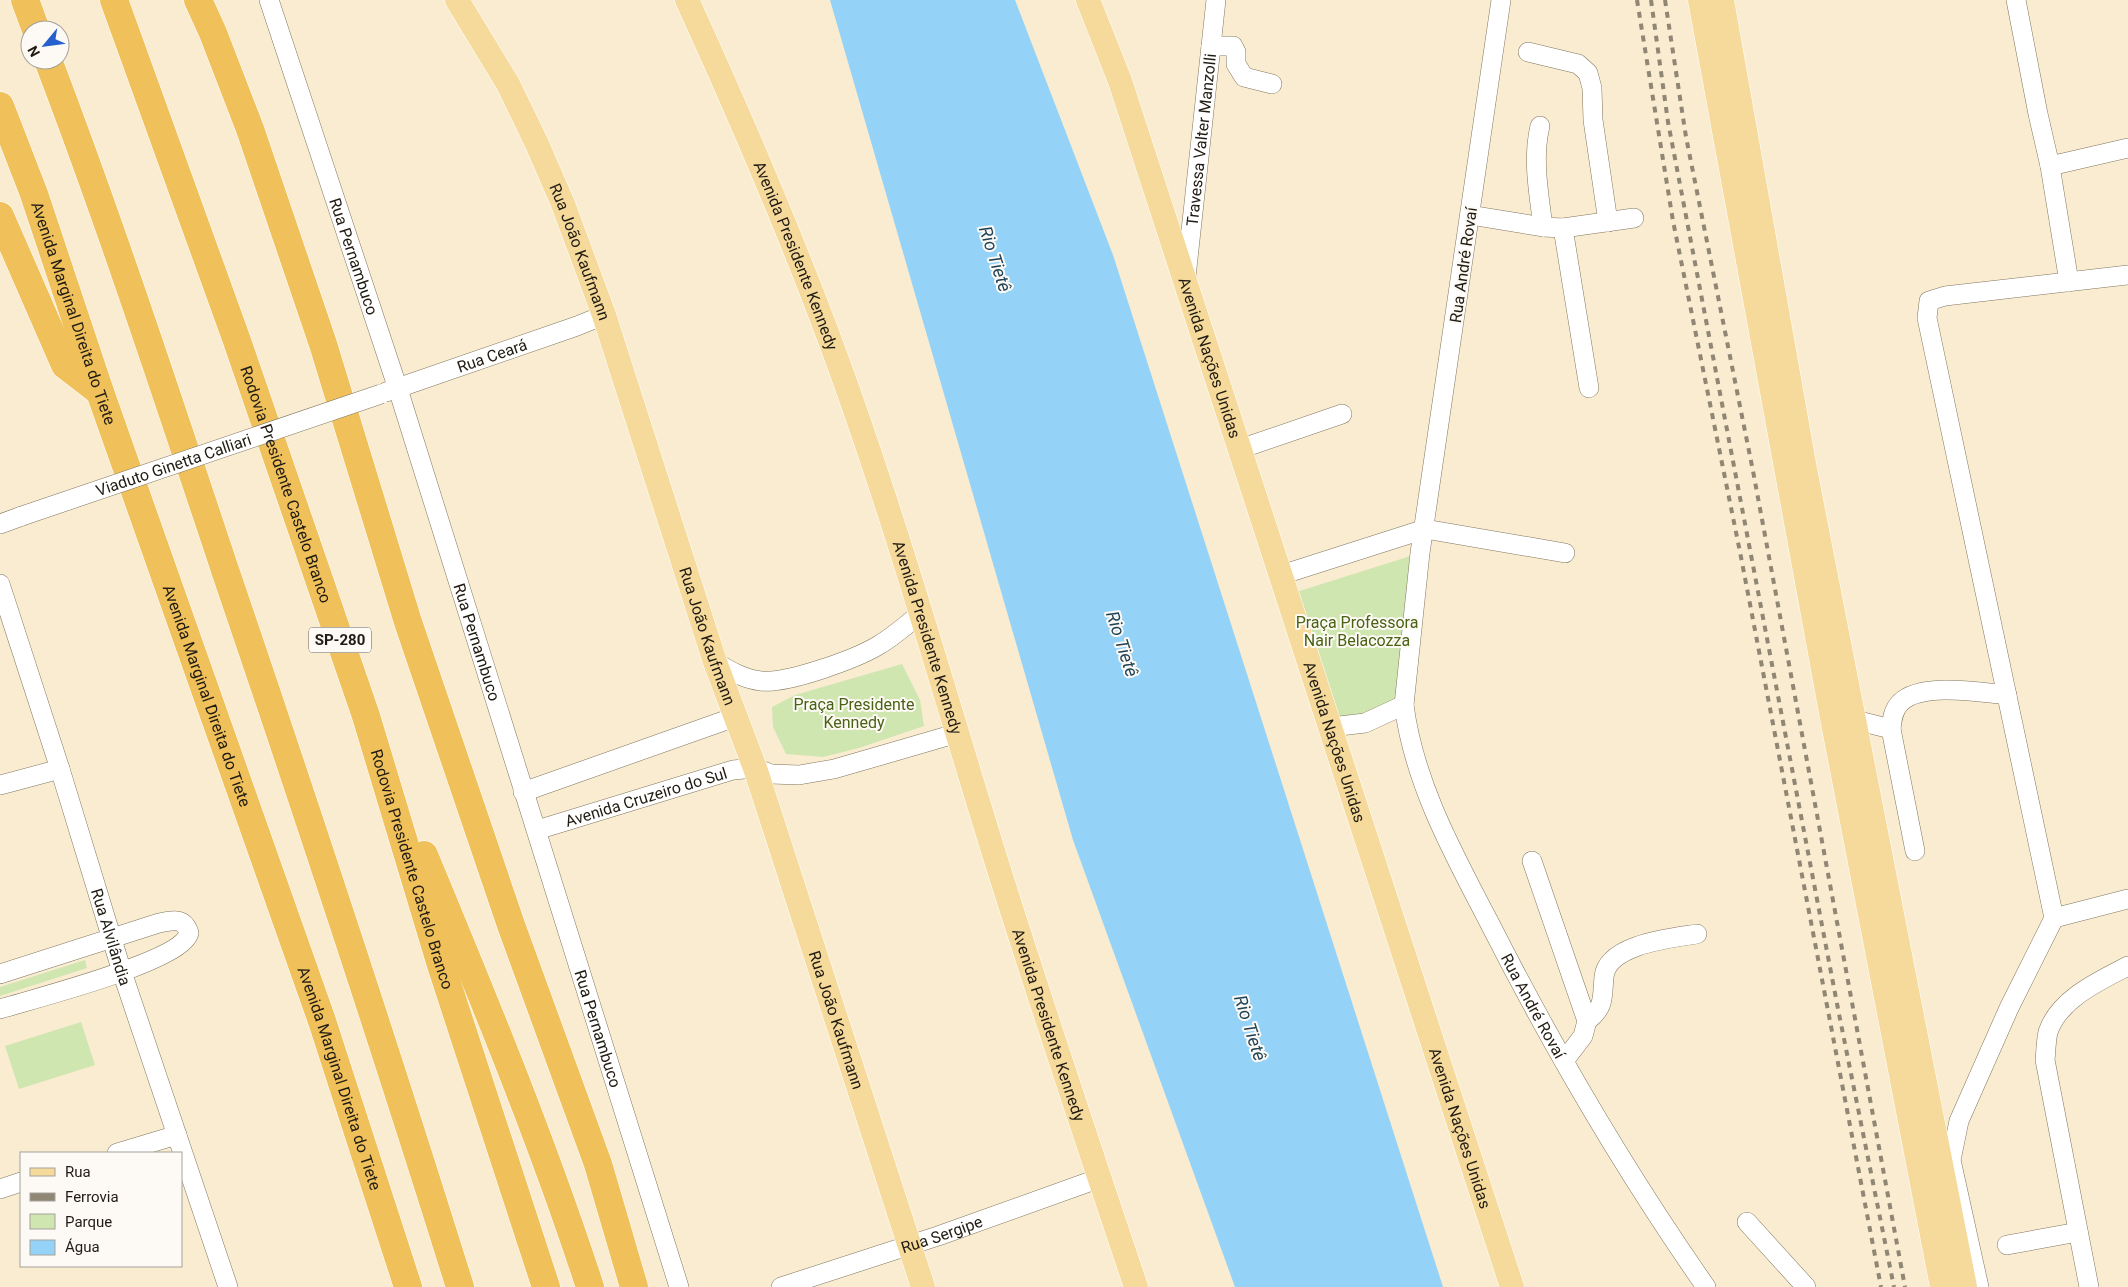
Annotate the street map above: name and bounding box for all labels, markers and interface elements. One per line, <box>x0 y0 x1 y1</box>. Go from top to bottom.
north arrow <box>20 20 70 70</box>
text: N <box>24 43 43 60</box>
street label: Travessa Valter Manzolli <box>1183 53 1220 227</box>
street label: Avenida Presidente Kennedy <box>750 158 842 353</box>
street label: Rua João Kaufmann <box>545 181 614 323</box>
street label: Rua Pernambuco <box>325 195 382 317</box>
street label: Avenida Marginal Direita do Tiete <box>27 199 120 427</box>
street label: Rua André Rovaí <box>1446 205 1481 324</box>
water label: Rio Tietê <box>975 223 1016 294</box>
street label: Avenida Nações Unidas <box>1174 275 1244 441</box>
street label: Rua Ceará <box>455 335 530 377</box>
street label: Rodovia Presidente Castelo Branco <box>236 363 335 606</box>
street label: Viaduto Ginetta Calliari <box>93 430 254 500</box>
street label: Avenida Presidente Kennedy <box>889 538 966 737</box>
street label: Rua João Kaufmann <box>675 565 739 708</box>
street label: Rua Pernambuco <box>449 581 504 703</box>
street label: Avenida Marginal Direita do Tiete <box>159 582 255 809</box>
water label: Rio Tietê <box>1102 608 1143 679</box>
park label: Praça Professora Nair Belacozza <box>1296 613 1418 650</box>
road number: SP-280 <box>309 628 371 652</box>
street label: Avenida Nações Unidas <box>1299 659 1369 825</box>
park label: Praça Presidente Kennedy <box>793 695 915 732</box>
street label: Rodovia Presidente Castelo Branco <box>367 747 457 992</box>
street label: Avenida Cruzeiro do Sul <box>563 763 729 831</box>
street label: Rua Alvilândia <box>87 886 135 988</box>
street label: Avenida Presidente Kennedy <box>1008 926 1089 1124</box>
street label: Rua João Kaufmann <box>805 948 867 1092</box>
street label: Rua André Rovaí <box>1497 950 1570 1063</box>
street label: Avenida Marginal Direita do Tiete <box>294 964 385 1193</box>
street label: Rua Pernambuco <box>570 968 625 1090</box>
water label: Rio Tietê <box>1230 992 1271 1063</box>
street label: Avenida Nações Unidas <box>1425 1045 1495 1211</box>
legend <box>20 1152 182 1267</box>
text: Rua <box>65 1163 91 1181</box>
text: Ferrovia <box>65 1188 119 1206</box>
street label: Rua Sergipe <box>899 1212 985 1257</box>
text: Parque <box>65 1213 112 1231</box>
text: Água <box>65 1238 100 1256</box>

